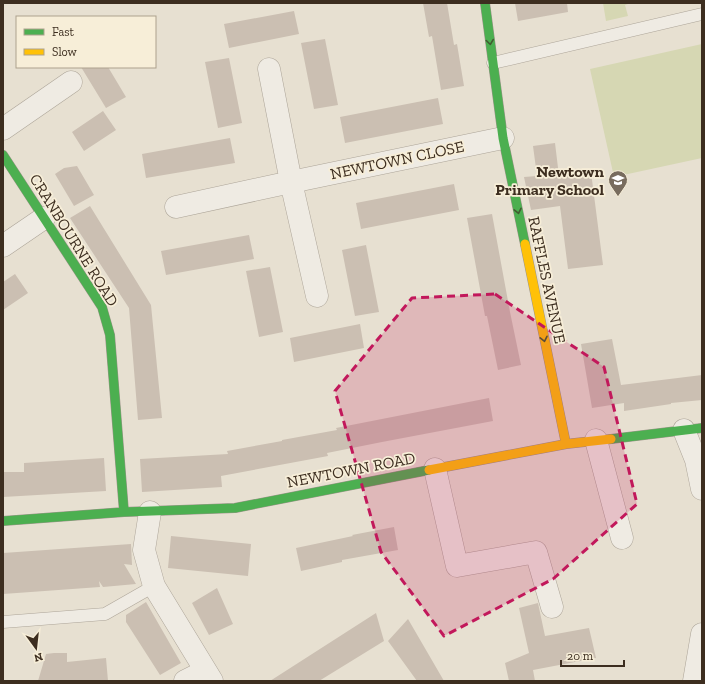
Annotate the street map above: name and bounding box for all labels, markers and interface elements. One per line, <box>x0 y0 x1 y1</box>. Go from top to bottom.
legend <box>16 16 156 68</box>
text: Fast <box>52 25 75 39</box>
one-way arrow <box>485 39 494 45</box>
text: Slow <box>52 45 78 59</box>
street label: NEWTOWN CLOSE <box>328 137 466 183</box>
place label: Newtown Primary School <box>495 162 605 199</box>
school or university icon: Newtown Primary School <box>607 169 629 197</box>
street label: CRANBOURNE ROAD <box>26 170 122 310</box>
one-way arrow <box>513 208 522 214</box>
street label: RAFFLES AVENUE <box>524 215 570 345</box>
one-way arrow <box>540 336 548 342</box>
street label: NEWTOWN ROAD <box>285 448 417 492</box>
north arrow <box>16 628 56 668</box>
scale bar <box>561 642 624 668</box>
text: 20 m <box>567 649 594 663</box>
text: N <box>32 650 44 665</box>

